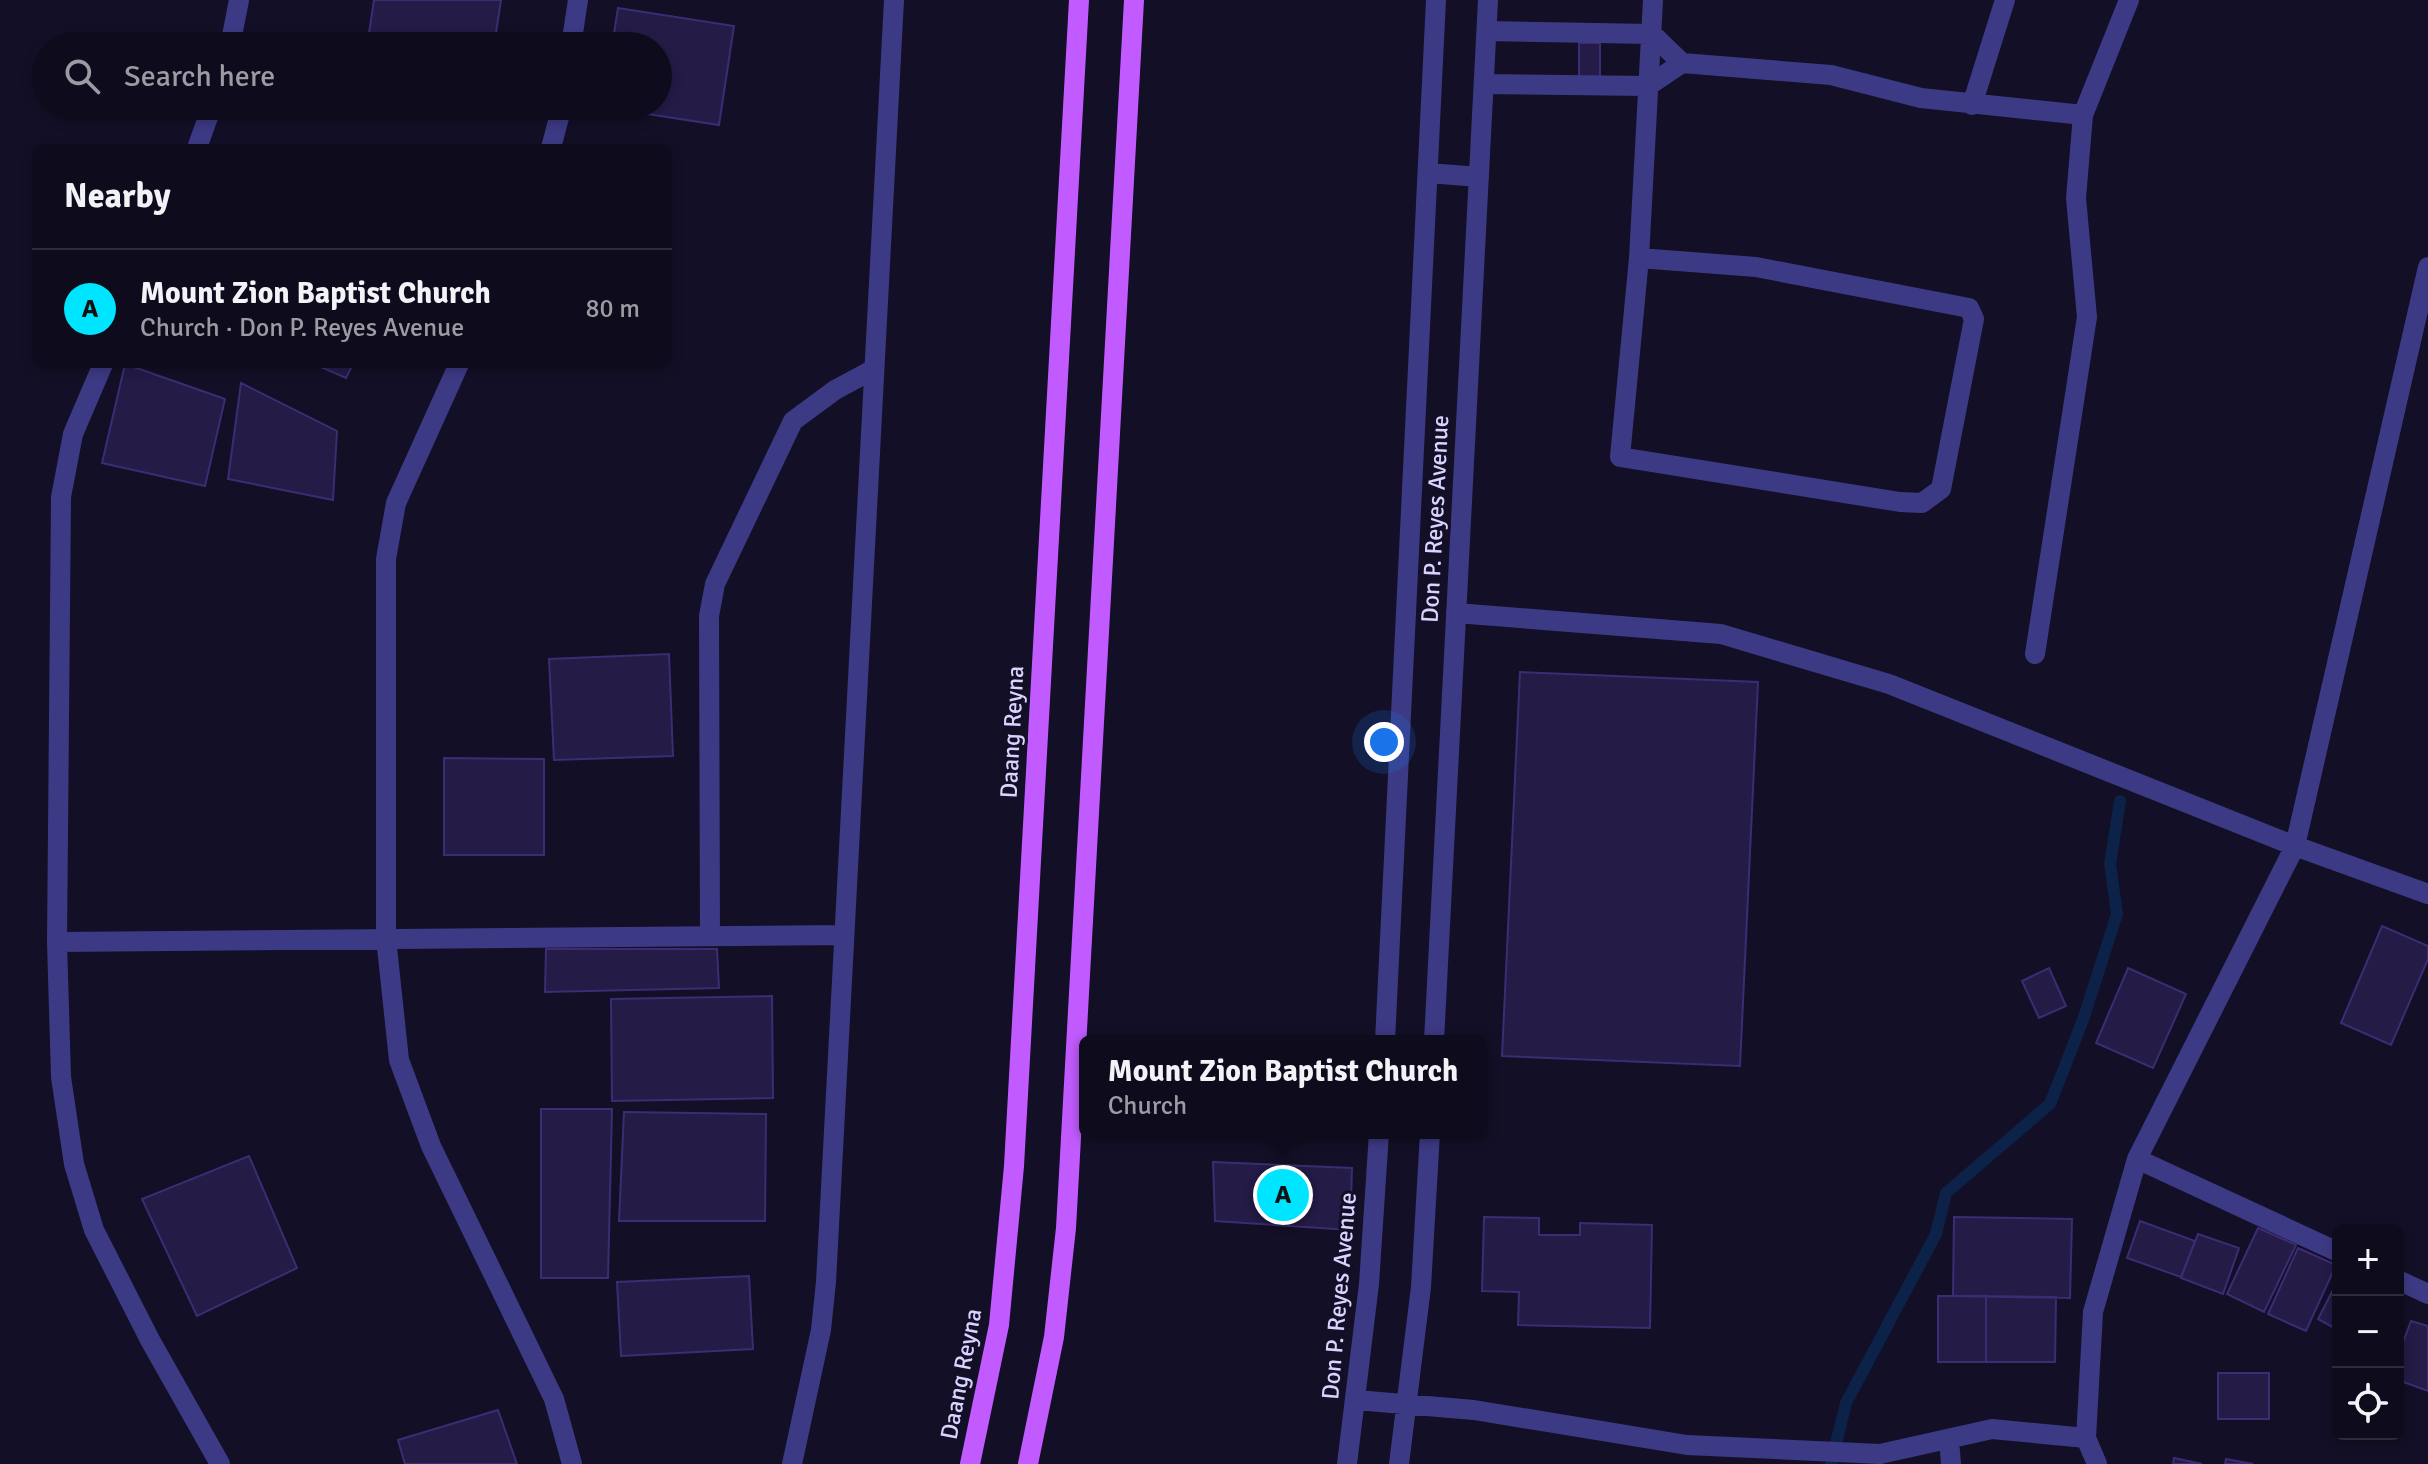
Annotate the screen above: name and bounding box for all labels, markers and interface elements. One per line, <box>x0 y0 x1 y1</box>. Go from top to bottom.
search box <box>32 32 672 120</box>
icon: search <box>60 54 104 98</box>
text: Search here <box>124 58 275 95</box>
text: Nearby <box>64 175 171 217</box>
text: Mount Zion Baptist Church <box>140 275 491 312</box>
text: A <box>82 293 98 325</box>
text: 80 m <box>585 293 640 325</box>
text: Church · Don P. Reyes Avenue <box>140 312 464 344</box>
street label: Don P. Reyes Avenue <box>1415 414 1455 624</box>
street label: Daang Reyna <box>994 665 1030 799</box>
your location <box>1364 722 1404 762</box>
popup <box>1079 1035 1487 1139</box>
text: Mount Zion Baptist Church <box>1108 1053 1458 1090</box>
text: Church <box>1108 1090 1187 1122</box>
pin: A <box>1257 1165 1309 1225</box>
street label: Don P. Reyes Avenue <box>1315 1191 1363 1401</box>
map controls <box>2332 1224 2404 1440</box>
button: + <box>2332 1224 2404 1296</box>
button: − <box>2332 1296 2404 1368</box>
street label: Daang Reyna <box>934 1306 988 1442</box>
button: locate <box>2332 1368 2404 1440</box>

